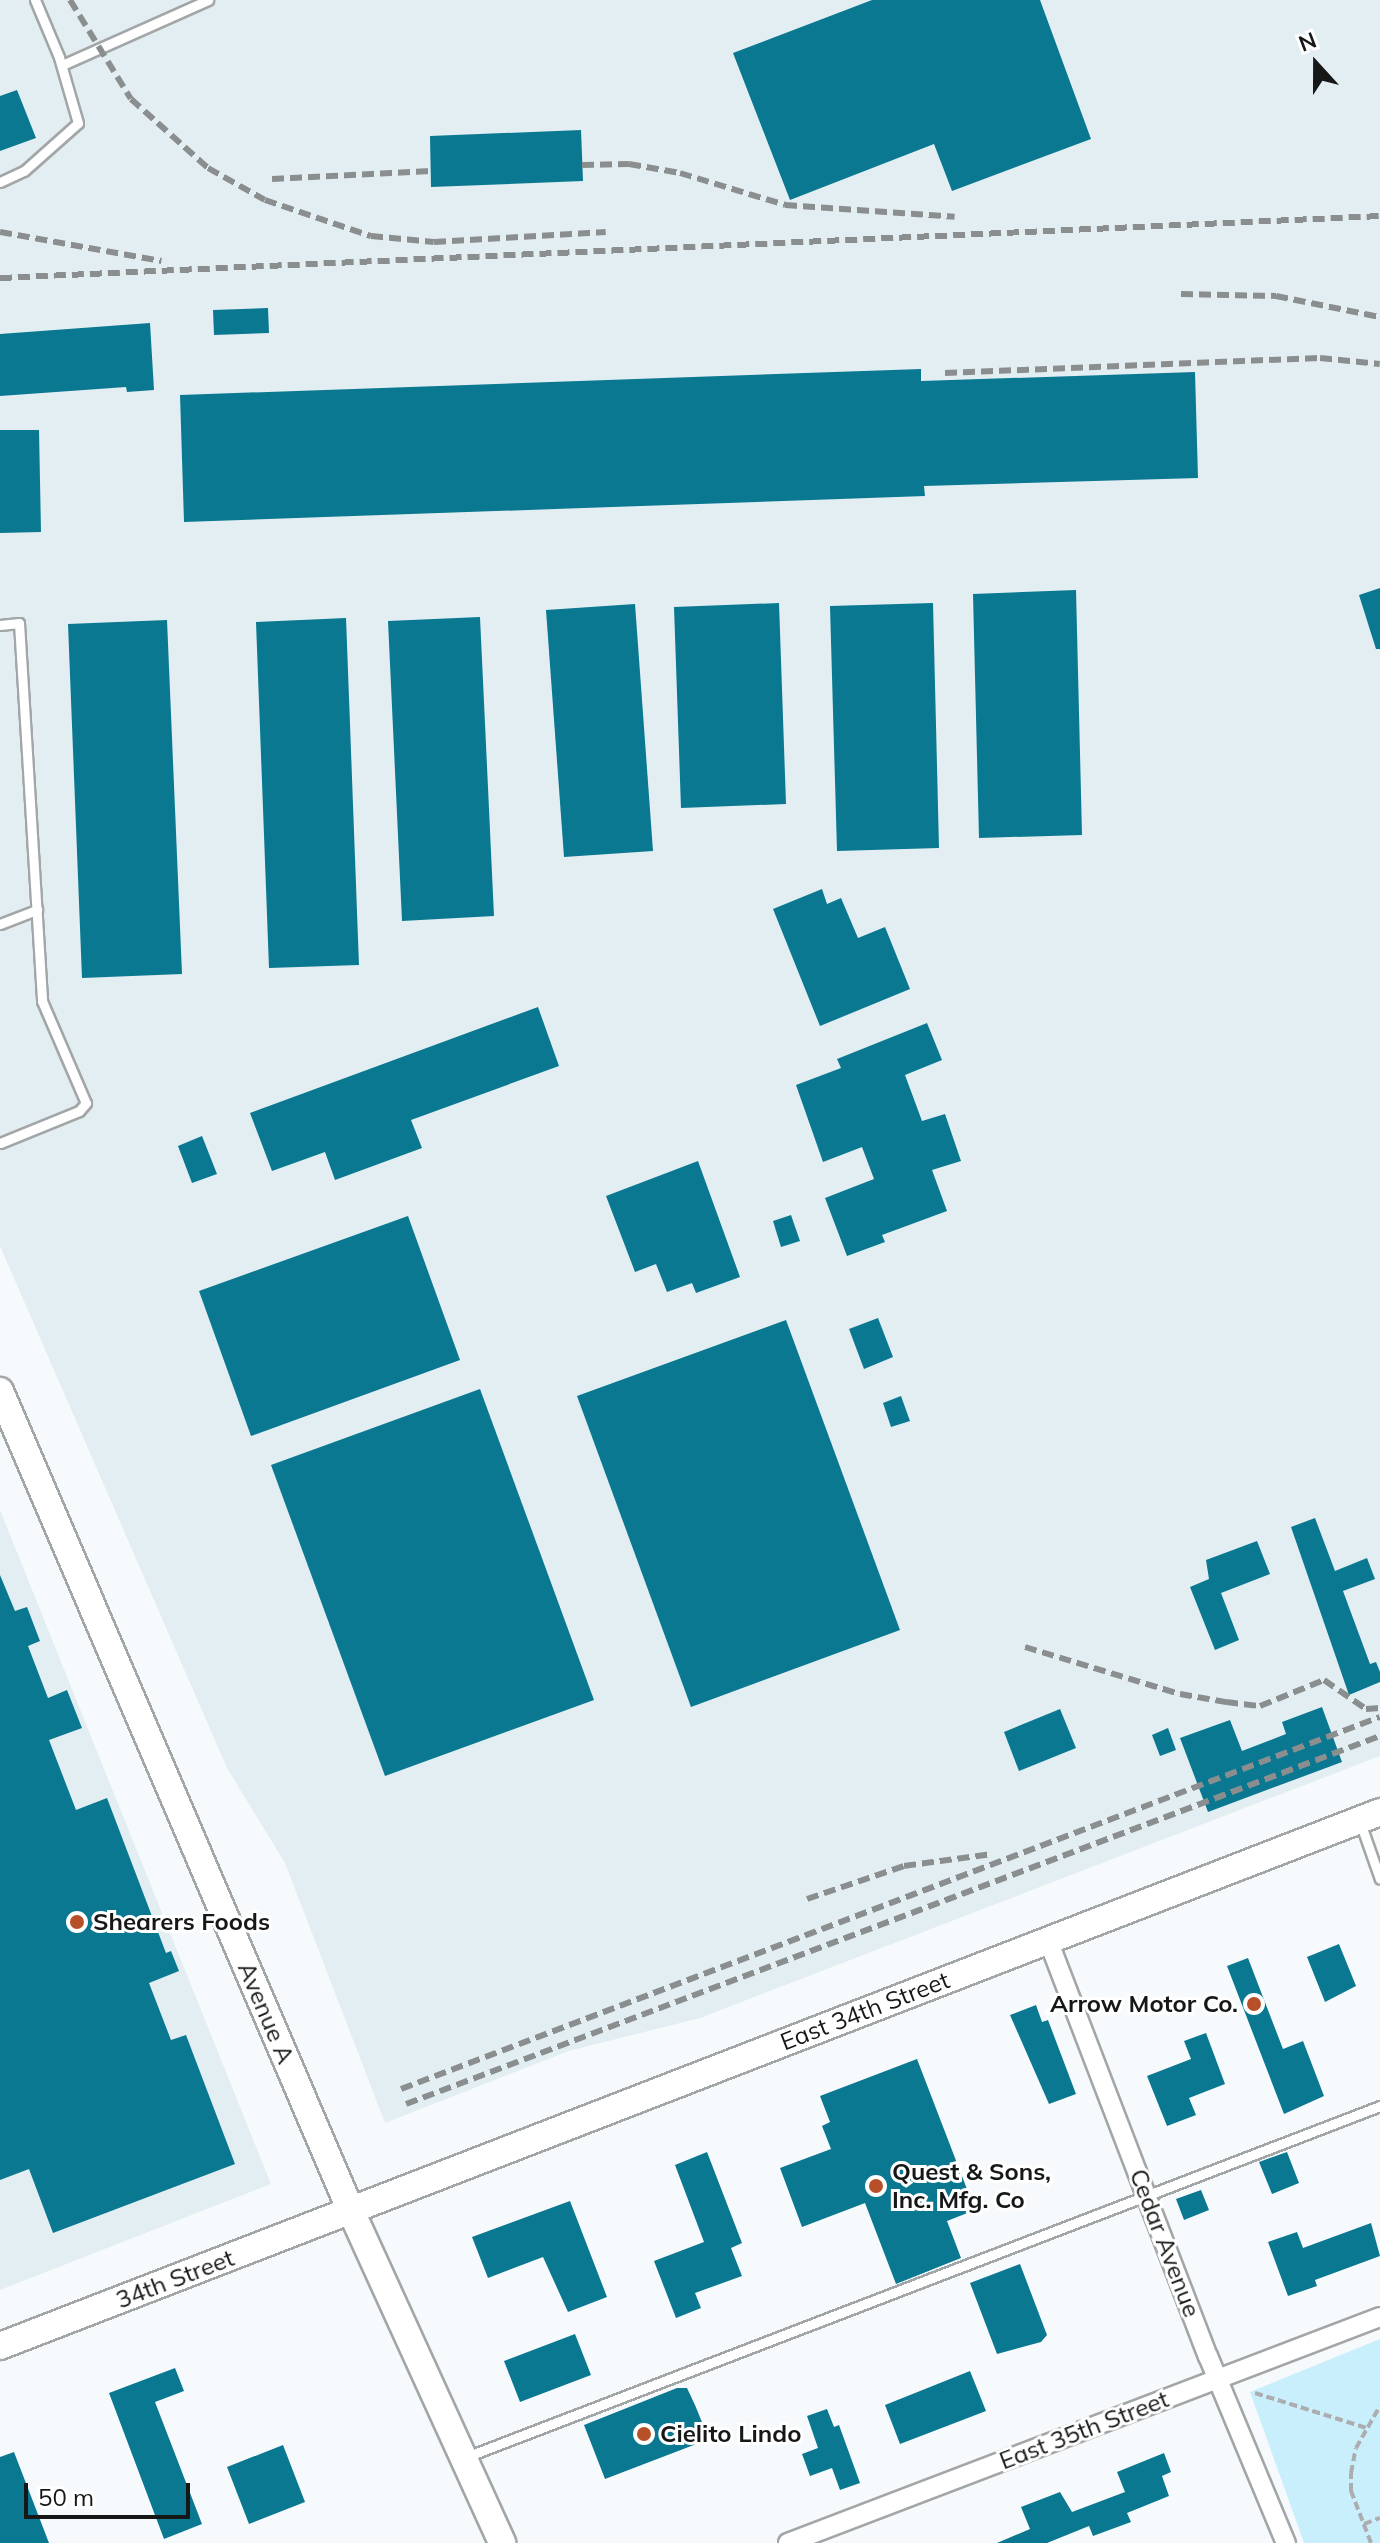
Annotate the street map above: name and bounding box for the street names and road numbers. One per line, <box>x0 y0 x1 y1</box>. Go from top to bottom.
street label: Avenue A <box>232 1958 300 2068</box>
street label: East 34th Street <box>776 1966 954 2056</box>
street label: Cedar Avenue <box>1124 2165 1206 2321</box>
street label: 34th Street <box>112 2243 238 2315</box>
street label: East 35th Street <box>995 2385 1173 2475</box>

